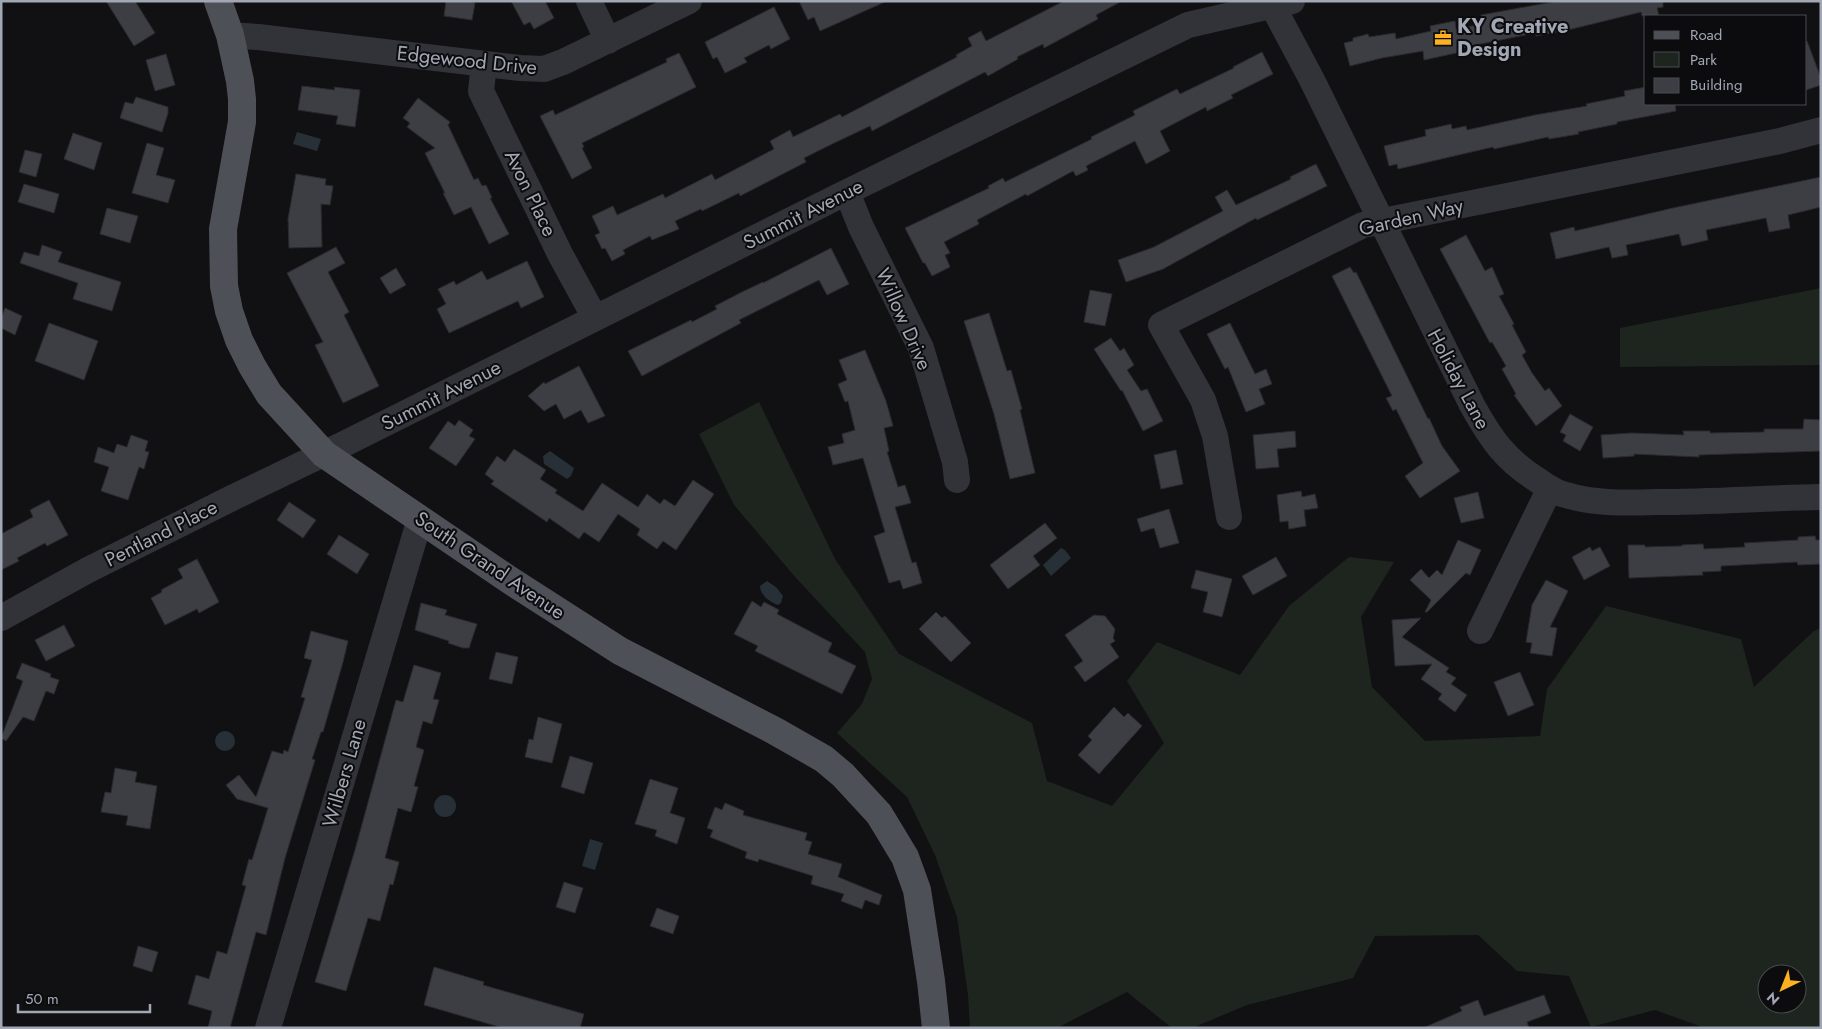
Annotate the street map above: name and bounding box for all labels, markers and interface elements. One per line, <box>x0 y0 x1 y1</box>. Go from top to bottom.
place label: KY Creative Design <box>1457 12 1569 64</box>
legend <box>1644 15 1807 105</box>
text: Road <box>1690 24 1722 46</box>
office icon: KY Creative Design <box>1433 28 1453 48</box>
street label: Edgewood Drive <box>395 39 538 82</box>
text: Park <box>1690 49 1717 71</box>
text: Building <box>1690 74 1742 96</box>
street label: Avon Place <box>497 145 564 241</box>
street label: Summit Avenue <box>738 172 868 257</box>
street label: Garden Way <box>1356 191 1466 244</box>
street label: Willow Drive <box>868 264 939 375</box>
street label: Holiday Lane <box>1420 324 1497 435</box>
street label: Summit Avenue <box>376 353 506 438</box>
street label: Pentland Place <box>100 493 223 574</box>
street label: South Grand Avenue <box>409 504 571 627</box>
street label: Wilbers Lane <box>315 715 374 831</box>
north arrow <box>1757 964 1807 1014</box>
scale bar <box>18 982 150 1014</box>
text: N <box>1762 987 1784 1010</box>
text: 50 m <box>25 988 59 1010</box>

